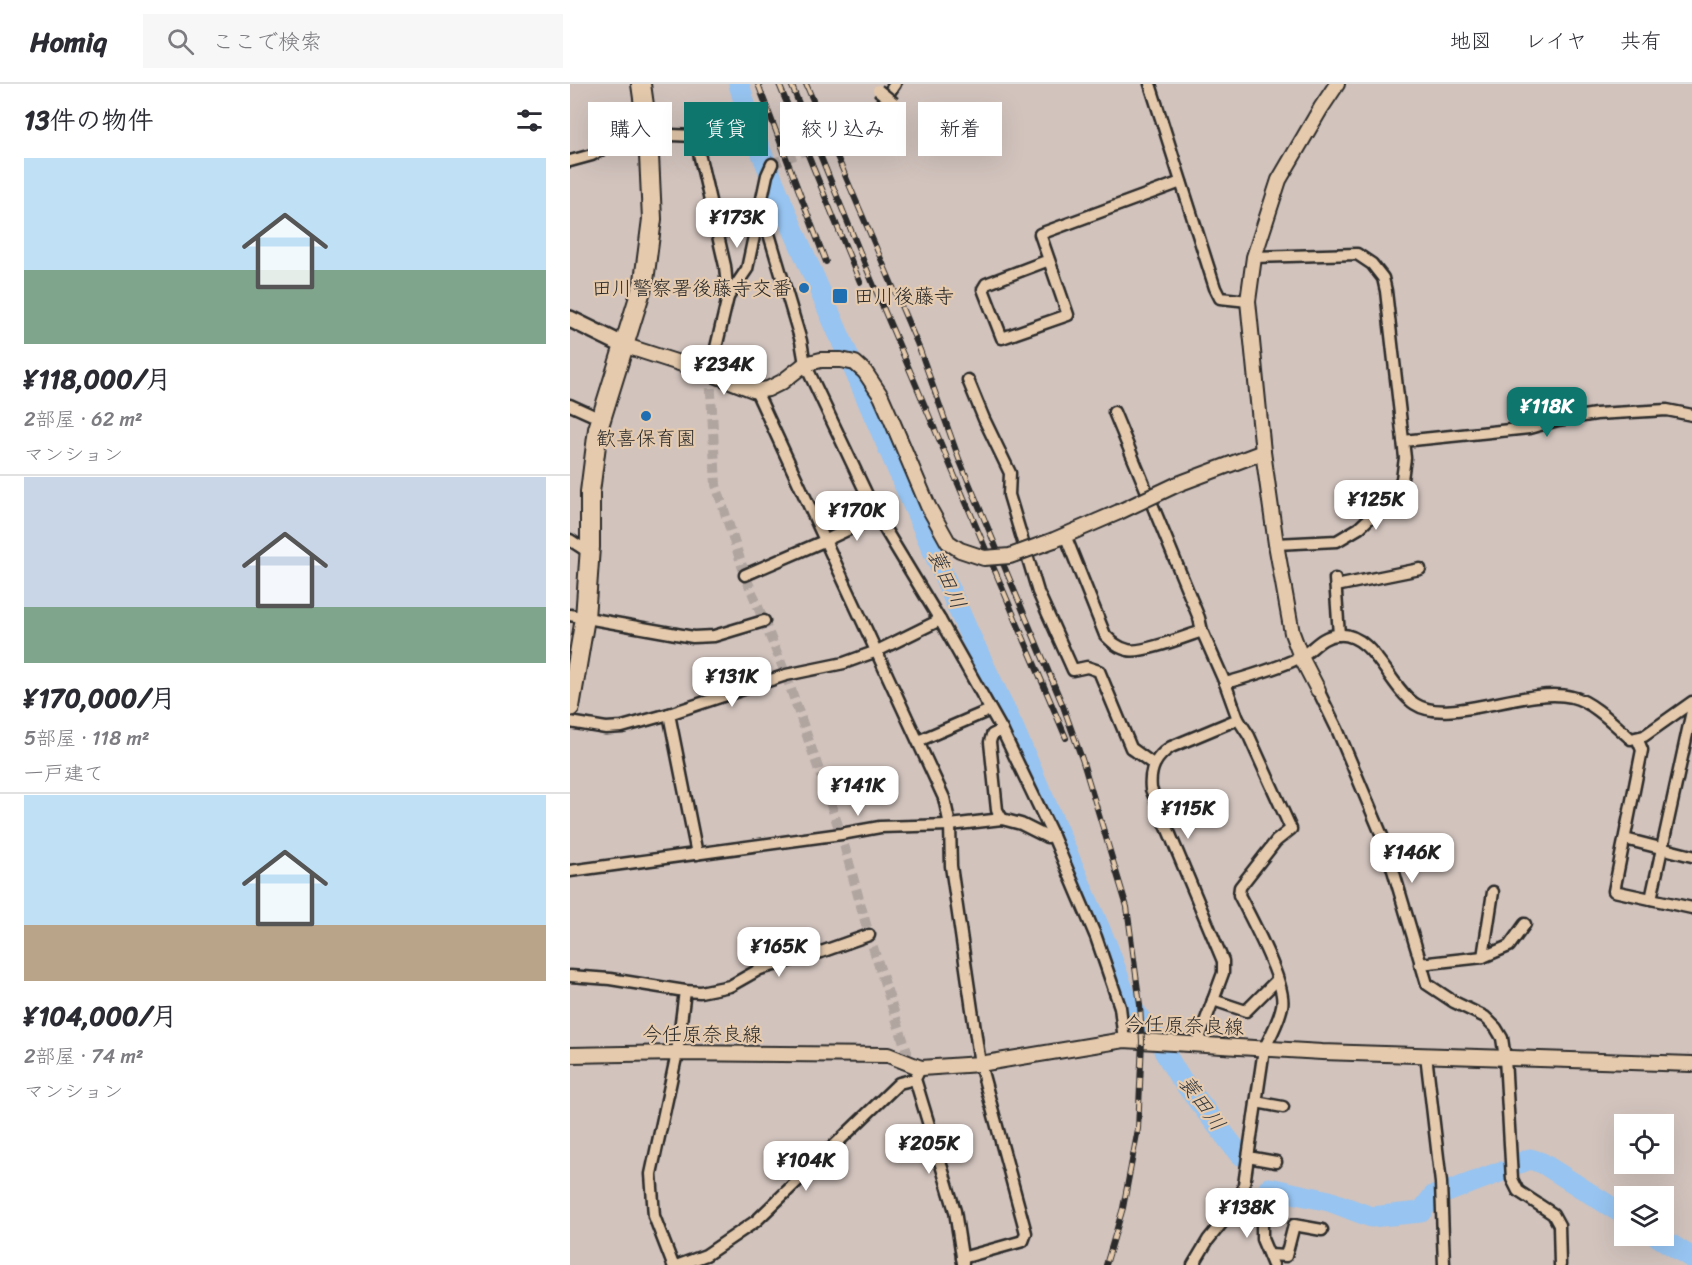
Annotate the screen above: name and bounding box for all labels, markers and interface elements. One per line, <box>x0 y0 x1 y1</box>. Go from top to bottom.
search box <box>143 14 563 68</box>
text: Homiq <box>30 17 107 66</box>
text: ここで検索 <box>212 22 322 61</box>
text: 地図 <box>1450 22 1492 60</box>
text: レイヤ <box>1525 22 1587 60</box>
text: 共有 <box>1620 22 1662 60</box>
icon: search <box>164 25 197 58</box>
text: 13件の物件 <box>24 97 153 143</box>
chip: 購入 <box>588 102 672 156</box>
chip: 賃貸 <box>684 102 768 156</box>
chip: 絞り込み <box>780 102 906 156</box>
chip: 新着 <box>918 102 1002 156</box>
icon: filters <box>513 104 546 137</box>
icon: home <box>231 197 339 305</box>
pin: ¥173K <box>695 198 779 249</box>
text: ¥173K <box>710 200 764 235</box>
place label: 田川警察署後藤寺交番 <box>592 271 792 306</box>
place label: 田川後藤寺 <box>854 279 954 314</box>
marker: 田川警察署後藤寺交番 <box>797 281 811 295</box>
marker: 田川後藤寺 <box>831 287 849 305</box>
pin: ¥234K <box>682 345 766 396</box>
text: ¥234K <box>695 347 753 382</box>
text: ¥118,000/月 <box>24 356 172 402</box>
pin: ¥118K <box>1505 387 1589 438</box>
text: ¥118K <box>1521 389 1573 424</box>
text: 2部屋 · 62 m² <box>24 402 143 437</box>
marker: 歓喜保育園 <box>639 409 653 423</box>
place label: 歓喜保育園 <box>596 421 696 456</box>
text: マンション <box>24 437 123 472</box>
pin: ¥125K <box>1334 480 1418 531</box>
text: ¥125K <box>1348 482 1404 517</box>
pin: ¥170K <box>815 491 899 542</box>
text: ¥170K <box>829 493 885 528</box>
icon: home <box>231 516 339 624</box>
water label: 蓑田川 <box>917 542 977 616</box>
pin: ¥131K <box>690 657 774 708</box>
text: ¥131K <box>706 659 758 694</box>
text: ¥170,000/月 <box>24 675 176 721</box>
text: 5部屋 · 118 m² <box>24 721 150 756</box>
text: 一戸建て <box>24 756 104 791</box>
pin: ¥141K <box>816 766 900 817</box>
text: ¥141K <box>832 768 884 803</box>
pin: ¥115K <box>1146 789 1230 840</box>
text: ¥115K <box>1162 791 1214 826</box>
pin: ¥146K <box>1370 833 1454 884</box>
icon: home <box>231 834 339 942</box>
text: ¥146K <box>1384 835 1440 870</box>
pin: ¥165K <box>737 927 821 978</box>
text: ¥165K <box>751 929 807 964</box>
text: ¥104,000/月 <box>24 993 177 1039</box>
street label: 今任原奈良線 <box>1123 1006 1245 1045</box>
street label: 今任原奈良線 <box>642 1017 762 1052</box>
text: 2部屋 · 74 m² <box>24 1039 144 1074</box>
water label: 蓑田川 <box>1168 1066 1236 1140</box>
text: マンション <box>24 1074 123 1109</box>
map controls <box>1614 1114 1674 1246</box>
button: locate <box>1614 1114 1674 1174</box>
pin: ¥205K <box>887 1124 971 1175</box>
text: ¥205K <box>899 1126 959 1161</box>
pin: ¥104K <box>764 1141 848 1192</box>
text: ¥104K <box>778 1143 834 1178</box>
button: layers <box>1614 1186 1674 1246</box>
pin: ¥138K <box>1205 1188 1289 1239</box>
text: ¥138K <box>1220 1190 1274 1225</box>

